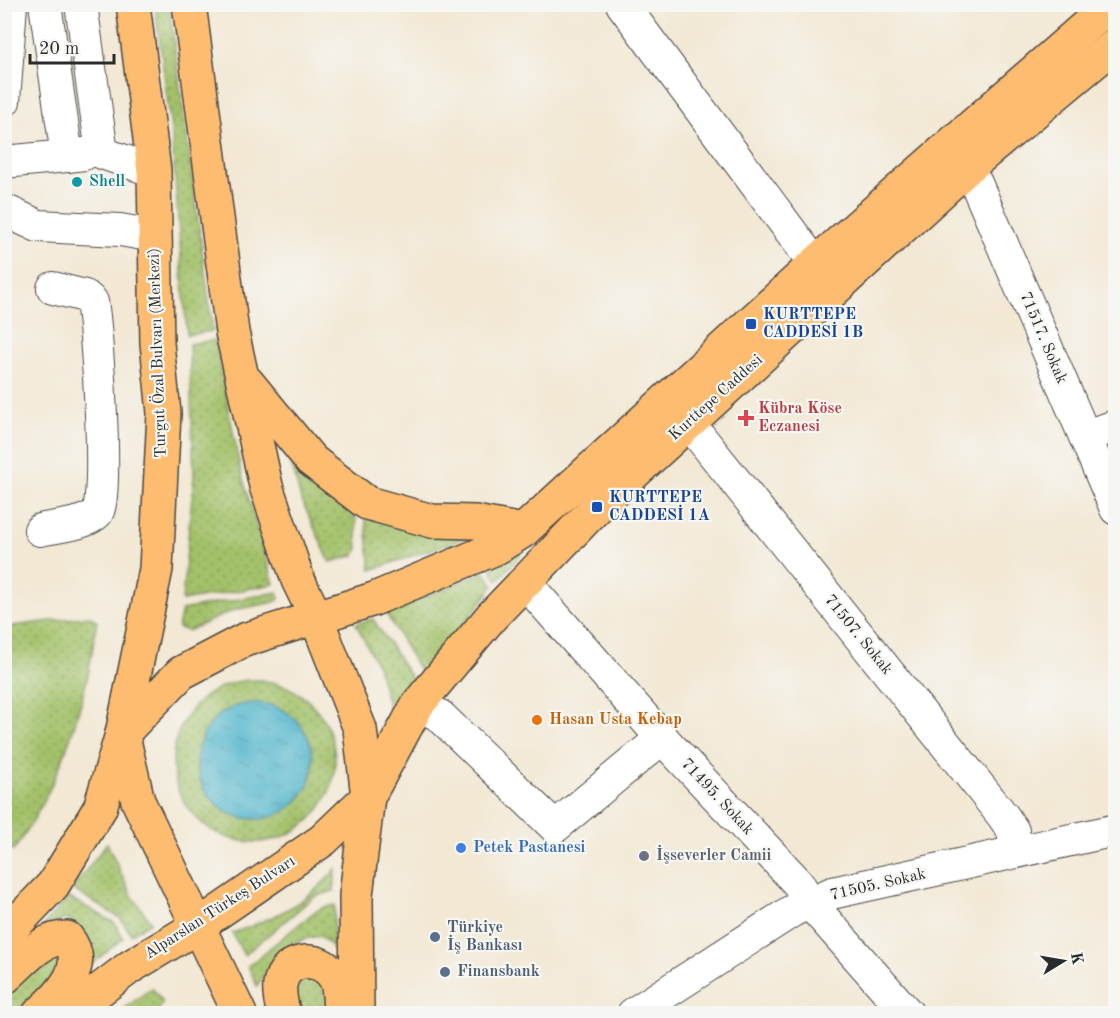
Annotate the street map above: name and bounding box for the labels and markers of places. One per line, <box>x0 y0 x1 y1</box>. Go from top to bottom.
place label: Shell <box>89 174 125 190</box>
marker: Shell <box>70 175 84 189</box>
place label: KURTTEPE CADDESİ 1B <box>763 307 863 341</box>
marker: KURTTEPE CADDESİ 1B <box>744 317 758 331</box>
place label: Kübra Köse Eczanesi <box>758 401 842 435</box>
marker: Kübra Köse Eczanesi <box>739 411 753 425</box>
place label: KURTTEPE CADDESİ 1A <box>609 490 710 524</box>
marker: KURTTEPE CADDESİ 1A <box>590 500 604 514</box>
place label: Hasan Usta Kebap <box>549 712 682 728</box>
marker: Hasan Usta Kebap <box>530 713 544 727</box>
place label: Petek Pastanesi <box>473 840 586 856</box>
marker: Petek Pastanesi <box>454 841 468 855</box>
place label: İşseverler Camii <box>656 844 772 864</box>
marker: İşseverler Camii <box>637 849 651 863</box>
place label: Türkiye İş Bankası <box>447 920 523 954</box>
marker: Türkiye İş Bankası <box>428 930 442 944</box>
place label: Finansbank <box>457 964 540 980</box>
marker: Finansbank <box>438 965 452 979</box>

